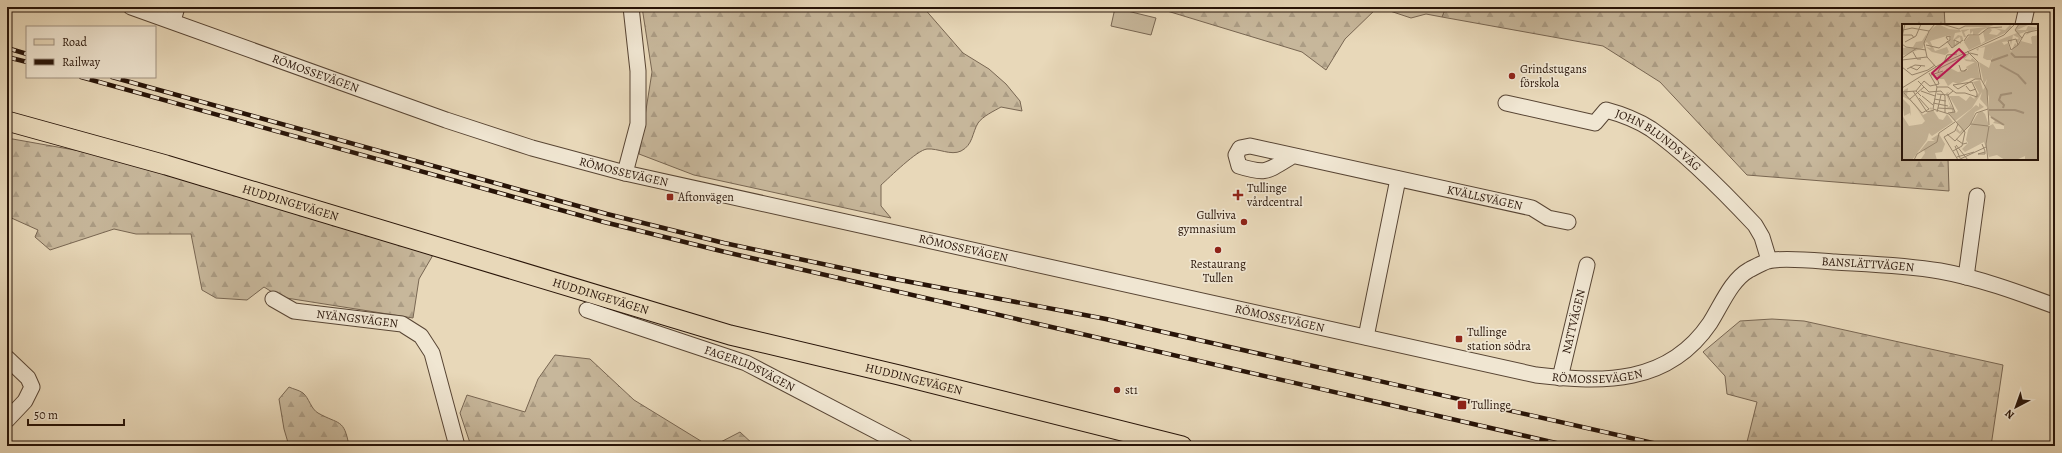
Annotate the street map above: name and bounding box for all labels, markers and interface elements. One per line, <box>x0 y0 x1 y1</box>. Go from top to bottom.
inset map <box>1902 24 2038 160</box>
legend <box>26 26 156 78</box>
text: Road <box>62 34 88 50</box>
street label: RÖMOSSEVÄGEN <box>270 50 361 96</box>
text: Railway <box>62 54 101 70</box>
place label: Grindstugans förskola <box>1520 61 1587 91</box>
marker: Grindstugans förskola <box>1507 71 1517 81</box>
street label: JOHN BLUNDS VÄG <box>1613 105 1704 174</box>
street label: RÖMOSSEVÄGEN <box>578 153 670 190</box>
street label: HUDDINGEVÄGEN <box>240 180 341 225</box>
place label: Tullinge vårdcentral <box>1246 180 1303 210</box>
street label: KVÄLLSVÄGEN <box>1445 182 1524 214</box>
place label: Aftonvägen <box>677 189 734 205</box>
marker: Tullinge vårdcentral <box>1232 189 1244 201</box>
marker: Aftonvägen <box>665 192 675 202</box>
place label: Gullviva gymnasium <box>1178 207 1236 237</box>
marker: Gullviva gymnasium <box>1239 217 1249 227</box>
street label: RÖMOSSEVÄGEN <box>917 230 1010 266</box>
marker: Restaurang Tullen <box>1213 245 1223 255</box>
street label: BANSLÄTTVÄGEN <box>1821 253 1915 275</box>
place label: Restaurang Tullen <box>1190 256 1246 286</box>
street label: HUDDINGEVÄGEN <box>551 274 651 318</box>
street label: NATTVÄGEN <box>1558 287 1589 356</box>
street label: RÖMOSSEVÄGEN <box>1233 300 1326 336</box>
street label: NYÄNGSVÄGEN <box>316 306 399 332</box>
place label: Tullinge station södra <box>1467 324 1531 354</box>
marker: Tullinge station södra <box>1454 334 1464 344</box>
street label: FAGERLIDSVÄGEN <box>702 342 798 395</box>
street label: HUDDINGEVÄGEN <box>864 359 964 399</box>
street label: RÖMOSSEVÄGEN <box>1551 365 1645 387</box>
place label: st1 <box>1125 382 1138 398</box>
marker: st1 <box>1112 385 1122 395</box>
north arrow <box>1996 387 2036 427</box>
place label: Tullinge <box>1471 397 1511 413</box>
marker: Tullinge <box>1456 399 1468 411</box>
scale bar <box>28 401 124 427</box>
text: N <box>2002 406 2018 422</box>
text: 50 m <box>34 407 58 423</box>

